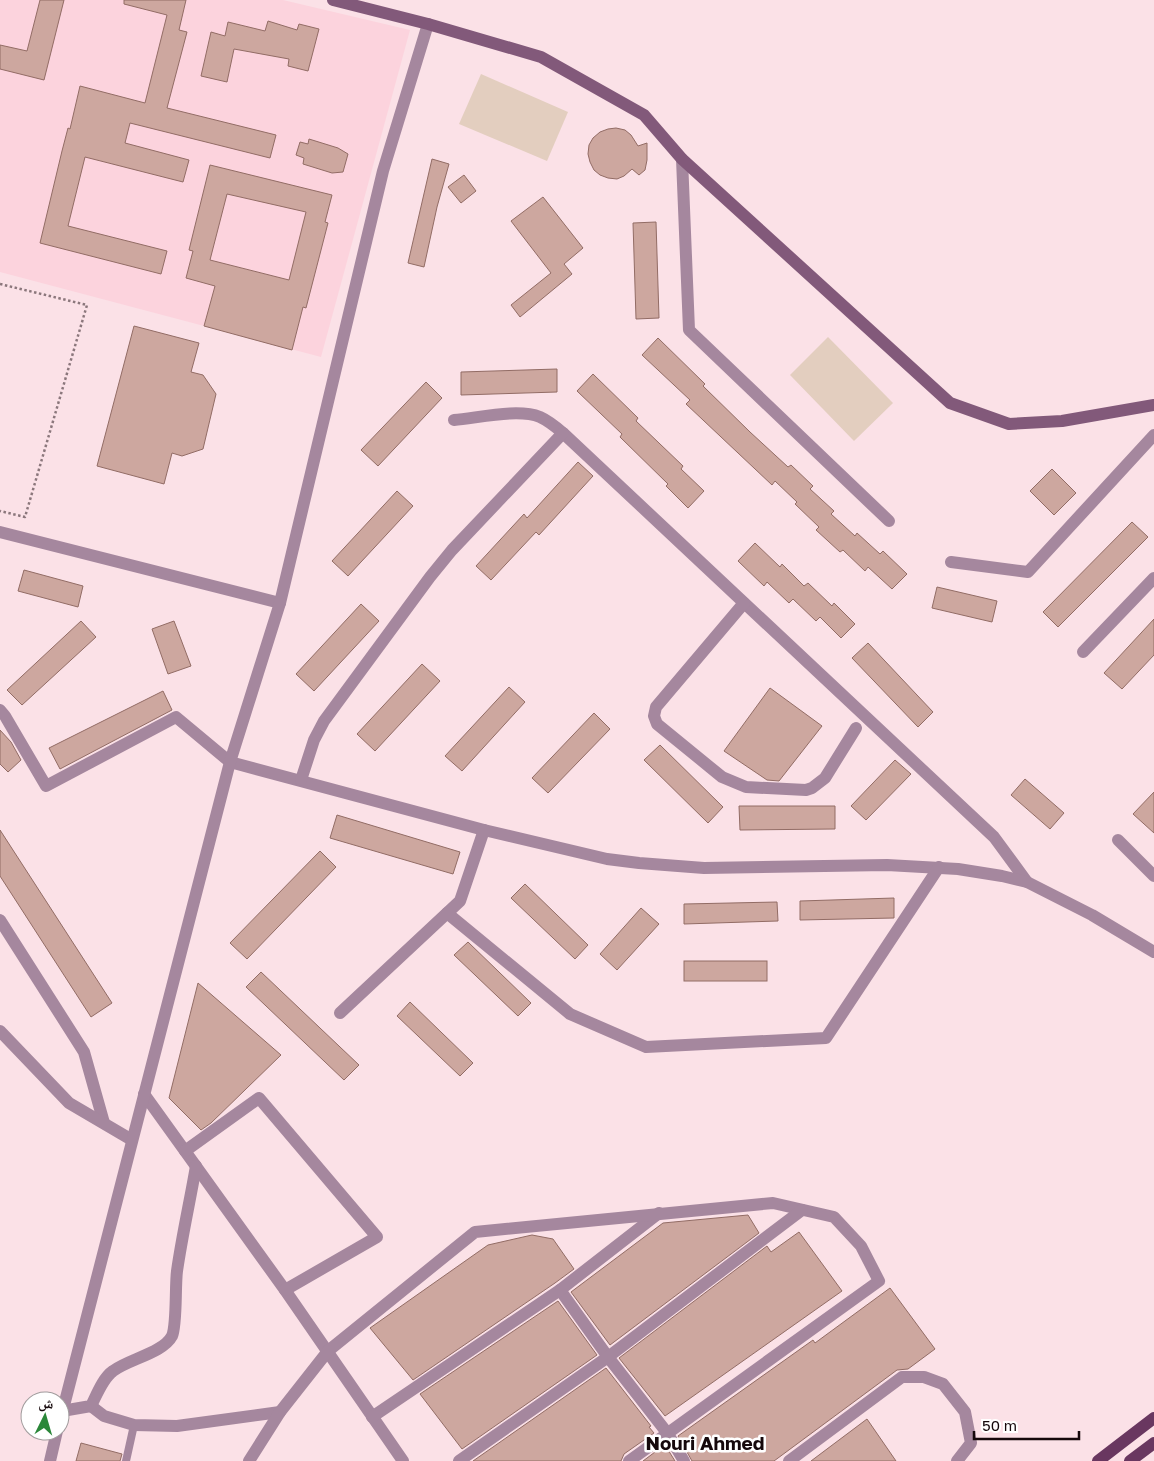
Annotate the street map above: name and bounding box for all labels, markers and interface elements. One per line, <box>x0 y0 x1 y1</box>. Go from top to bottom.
north arrow <box>20 1391 70 1441</box>
text: ش <box>38 1393 54 1413</box>
scale bar <box>974 1408 1079 1440</box>
text: 50 m <box>982 1416 1017 1434</box>
district label: Nouri Ahmed <box>645 1431 765 1454</box>

